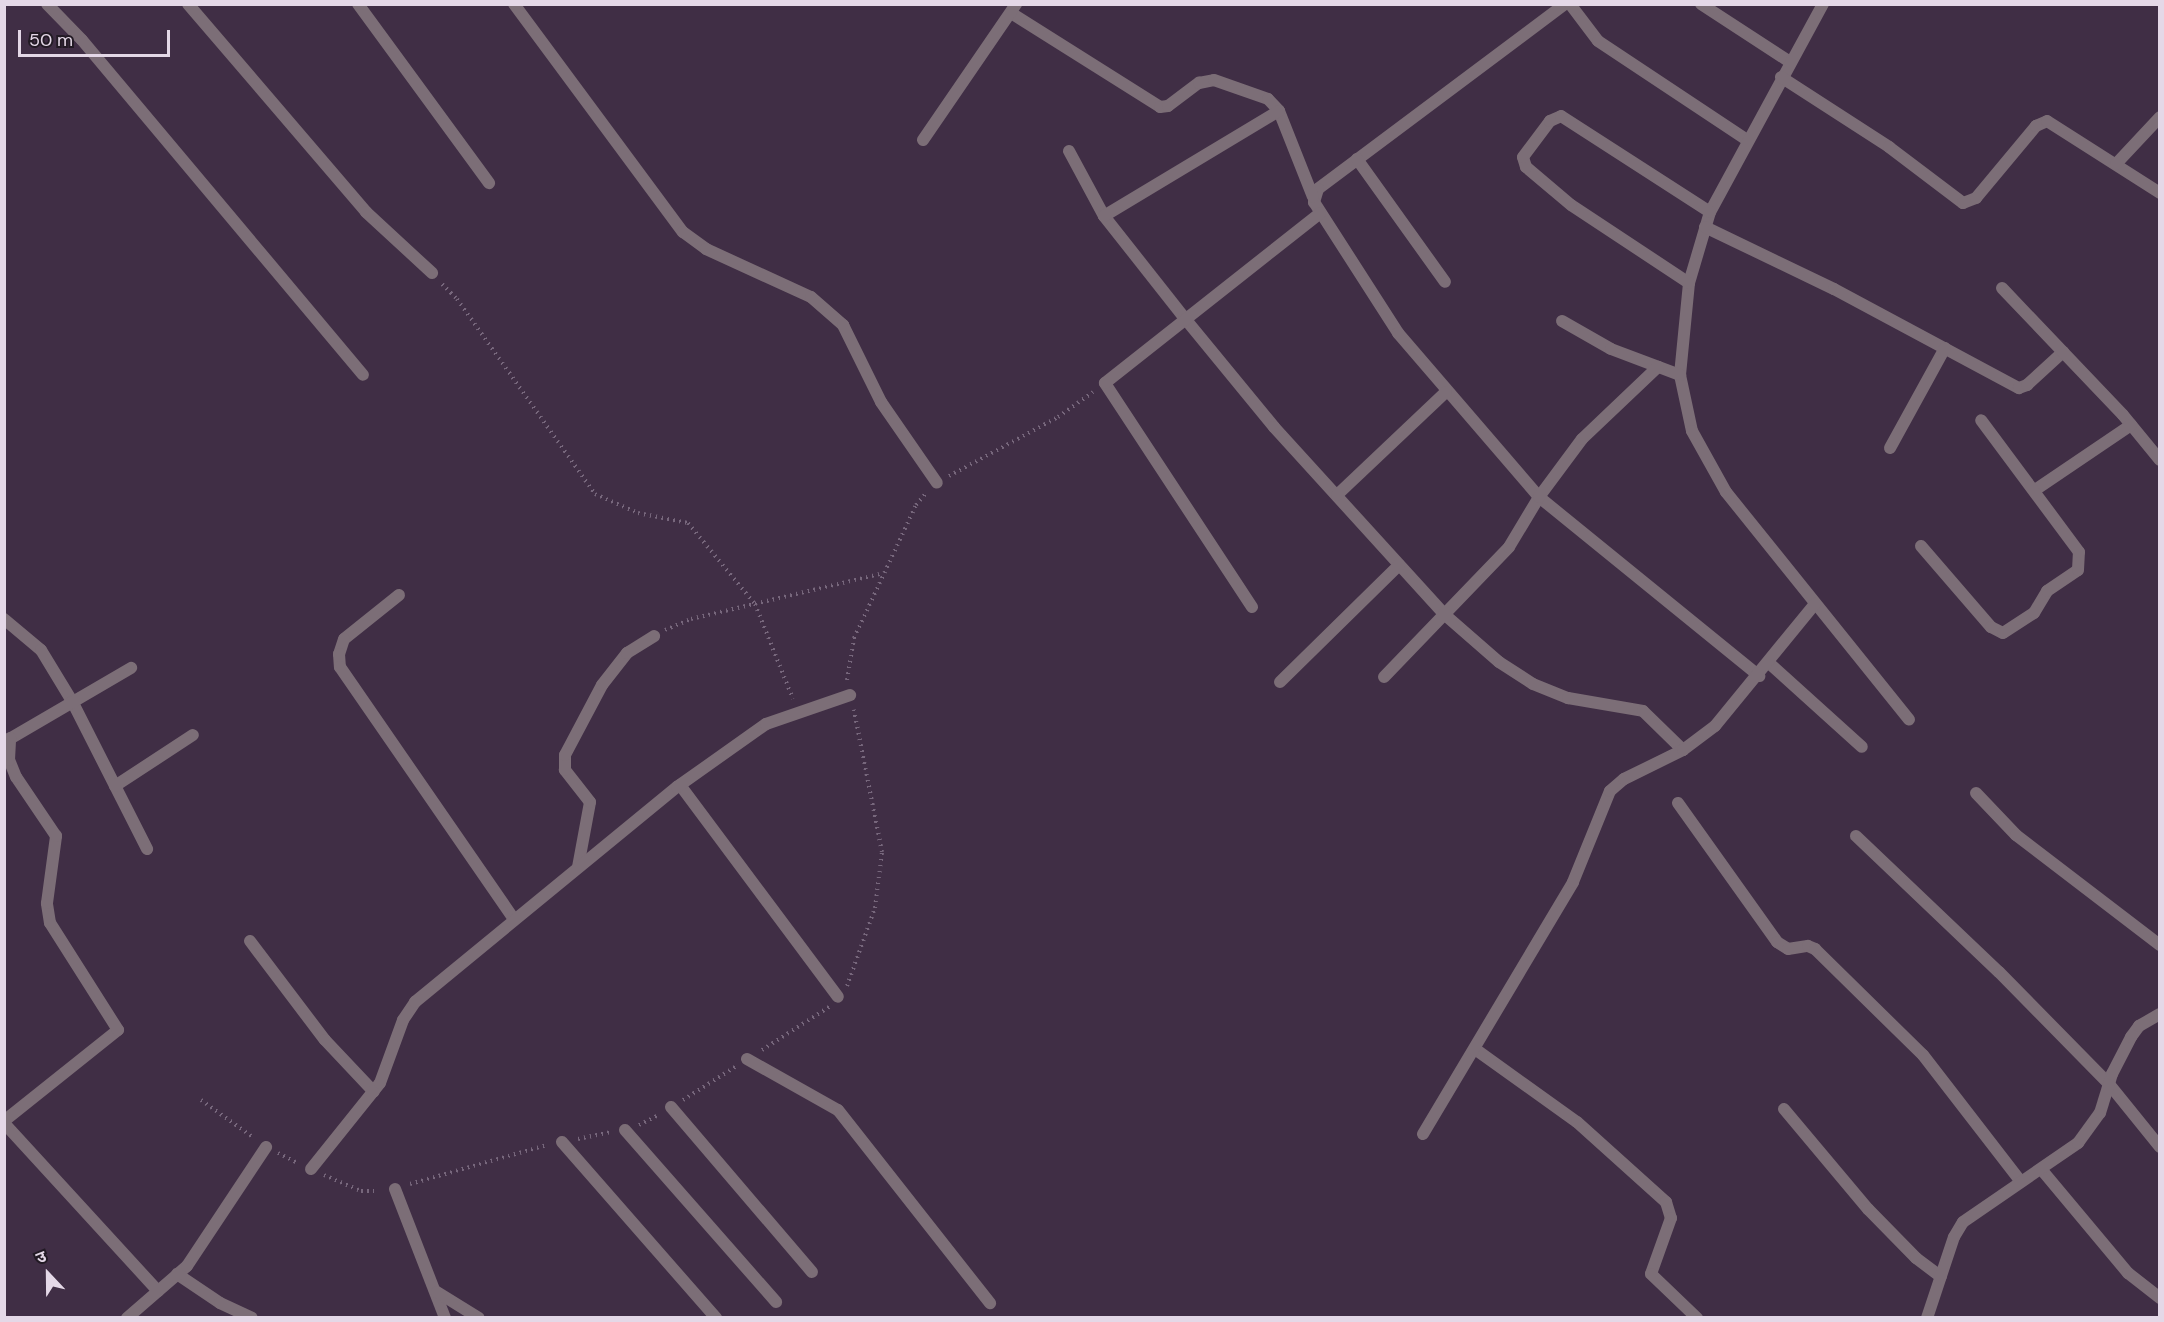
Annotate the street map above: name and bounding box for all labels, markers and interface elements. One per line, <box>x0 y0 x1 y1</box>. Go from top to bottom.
scale bar <box>21 18 172 56</box>
text: 50 m <box>29 28 73 52</box>
north arrow <box>18 1244 78 1304</box>
text: उ <box>33 1245 49 1268</box>

